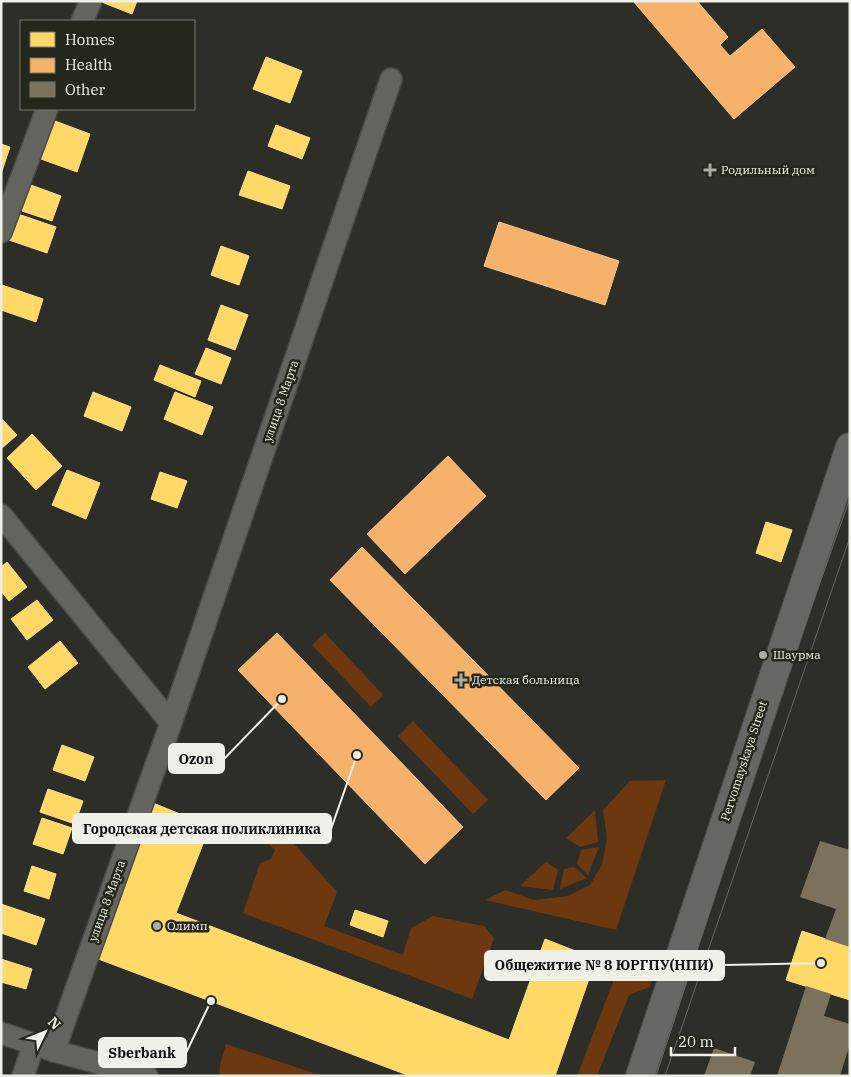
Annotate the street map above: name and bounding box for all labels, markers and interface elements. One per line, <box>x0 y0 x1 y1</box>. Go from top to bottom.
legend <box>20 20 195 110</box>
text: Homes <box>65 30 115 49</box>
text: Health <box>65 55 112 74</box>
text: Other <box>65 80 105 99</box>
place label: Родильный дом <box>721 162 815 177</box>
marker: Родильный дом <box>703 163 717 177</box>
street label: улица 8 Марта <box>260 358 302 444</box>
place label: Шаурма <box>773 647 821 662</box>
marker: Шаурма <box>757 649 769 661</box>
place label: Детская больница <box>472 672 580 687</box>
marker: Детская больница <box>454 673 468 687</box>
street label: Pervomayskaya Street <box>717 699 770 823</box>
callout: Ozon <box>169 744 224 773</box>
text: Ozon <box>178 750 214 768</box>
callout: Городская детская поликлиника <box>73 814 331 843</box>
text: Городская детская поликлиника <box>83 820 321 838</box>
street label: улица 8 Марта <box>85 858 128 944</box>
place label: Олимп <box>167 918 208 933</box>
marker: Олимп <box>151 920 163 932</box>
callout: Общежитие № 8 ЮРГПУ(НПИ) <box>485 951 724 980</box>
text: Общежитие № 8 ЮРГПУ(НПИ) <box>494 956 714 974</box>
north arrow <box>20 1007 70 1057</box>
text: N <box>44 1013 65 1033</box>
scale bar <box>671 1024 735 1056</box>
text: 20 m <box>678 1032 714 1051</box>
callout: Sberbank <box>99 1038 186 1067</box>
text: Sberbank <box>108 1044 176 1062</box>

